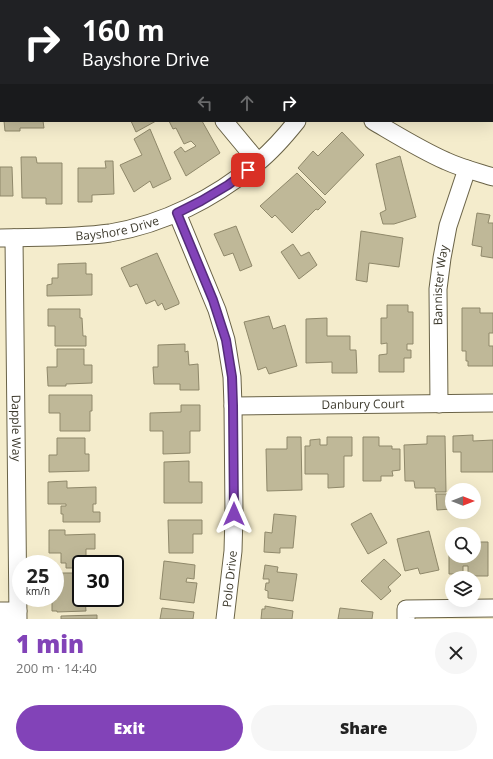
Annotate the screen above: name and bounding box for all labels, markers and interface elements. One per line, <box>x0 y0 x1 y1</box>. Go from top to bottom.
text: 160 m <box>82 11 165 49</box>
icon: right <box>16 16 68 68</box>
text: Bayshore Drive <box>82 47 209 71</box>
icon: left <box>194 92 216 114</box>
icon: ahead <box>236 92 258 114</box>
icon: right <box>278 92 300 114</box>
pin <box>231 153 265 187</box>
icon: arrive <box>237 159 259 181</box>
street label: Bayshore Drive <box>75 212 161 244</box>
street label: Bannister Way <box>429 242 452 325</box>
street label: Dapple Way <box>8 395 25 462</box>
street label: Danbury Court <box>321 395 404 413</box>
north arrow <box>445 483 481 519</box>
map controls <box>445 483 481 607</box>
position arrow <box>213 493 255 535</box>
button: search <box>445 527 481 563</box>
street label: Polo Drive <box>218 549 241 608</box>
speed limit sign: 30 <box>72 555 124 607</box>
text: 25 <box>27 562 49 589</box>
button: layers <box>445 571 481 607</box>
text: km/h <box>26 584 50 598</box>
text: 1 min <box>16 627 84 660</box>
button: close <box>435 632 477 674</box>
text: 200 m · 14:40 <box>16 659 97 677</box>
button: Exit <box>16 705 243 751</box>
button: Share <box>251 705 477 751</box>

